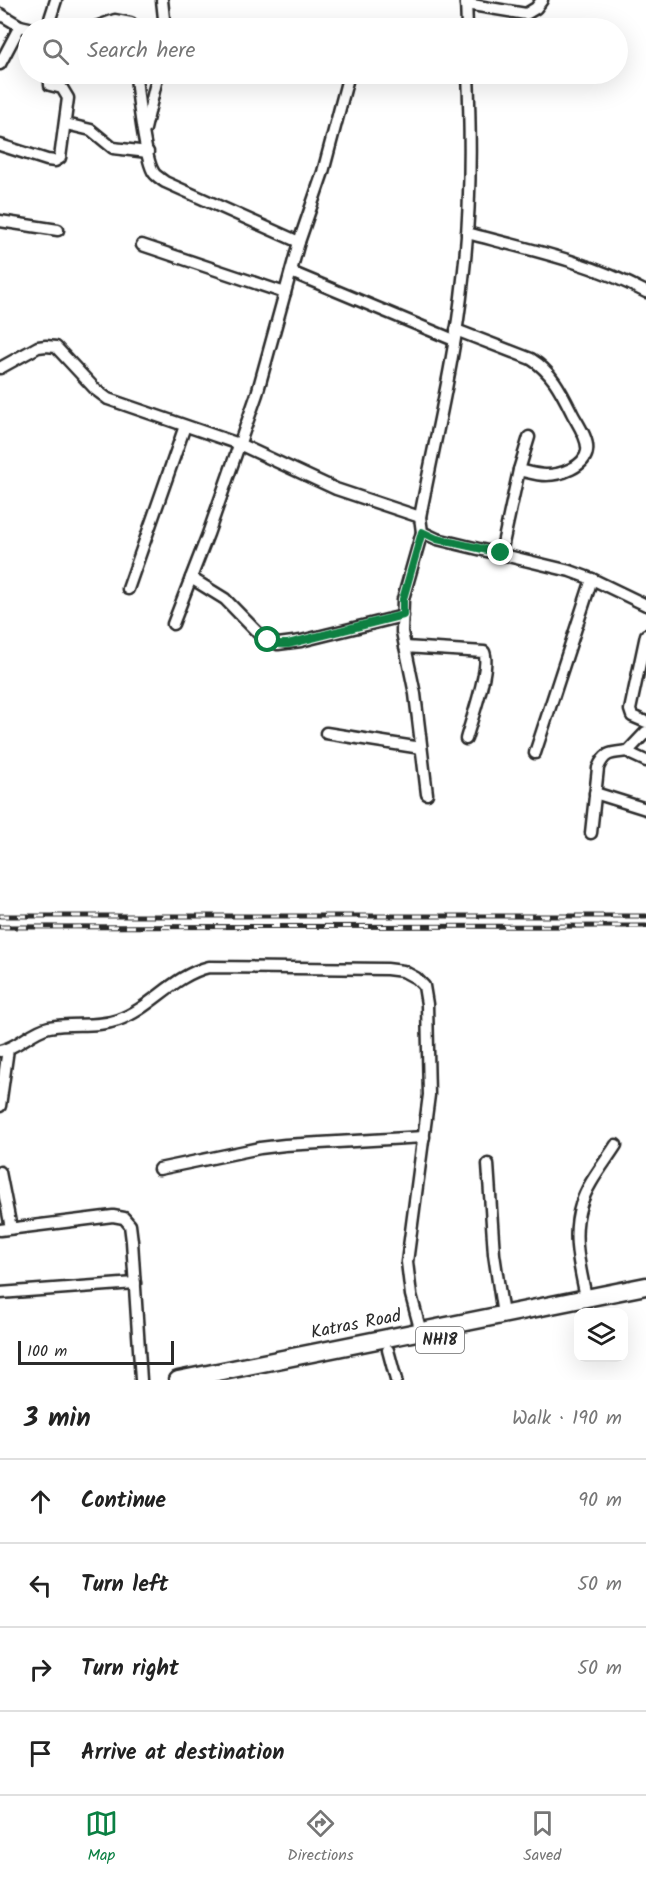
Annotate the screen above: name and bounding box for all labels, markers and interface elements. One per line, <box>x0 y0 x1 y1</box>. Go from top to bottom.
search box <box>18 18 628 84</box>
text: Search here <box>87 34 195 69</box>
icon: search <box>39 35 72 68</box>
route end <box>487 539 513 565</box>
route start <box>254 626 280 652</box>
street label: Katras Road <box>308 1302 405 1348</box>
map controls <box>574 1308 628 1362</box>
button: layers <box>574 1308 628 1362</box>
road number: NH18 <box>416 1327 464 1353</box>
scale bar <box>18 1338 174 1366</box>
text: 100 m <box>27 1339 67 1364</box>
text: 3 min <box>24 1398 91 1440</box>
text: Walk · 190 m <box>512 1403 622 1435</box>
text: Continue <box>81 1484 166 1519</box>
icon: ahead <box>24 1485 57 1518</box>
text: 90 m <box>578 1485 622 1517</box>
text: Turn left <box>81 1568 168 1603</box>
icon: left <box>24 1569 57 1602</box>
text: 50 m <box>577 1569 622 1601</box>
text: Turn right <box>81 1652 179 1687</box>
icon: right <box>24 1653 57 1686</box>
text: 50 m <box>577 1653 622 1685</box>
text: Arrive at destination <box>81 1736 284 1771</box>
icon: arrive <box>24 1737 57 1770</box>
tab: Map <box>85 1807 118 1868</box>
tab: Directions <box>287 1807 354 1868</box>
tab: Saved <box>523 1807 561 1868</box>

